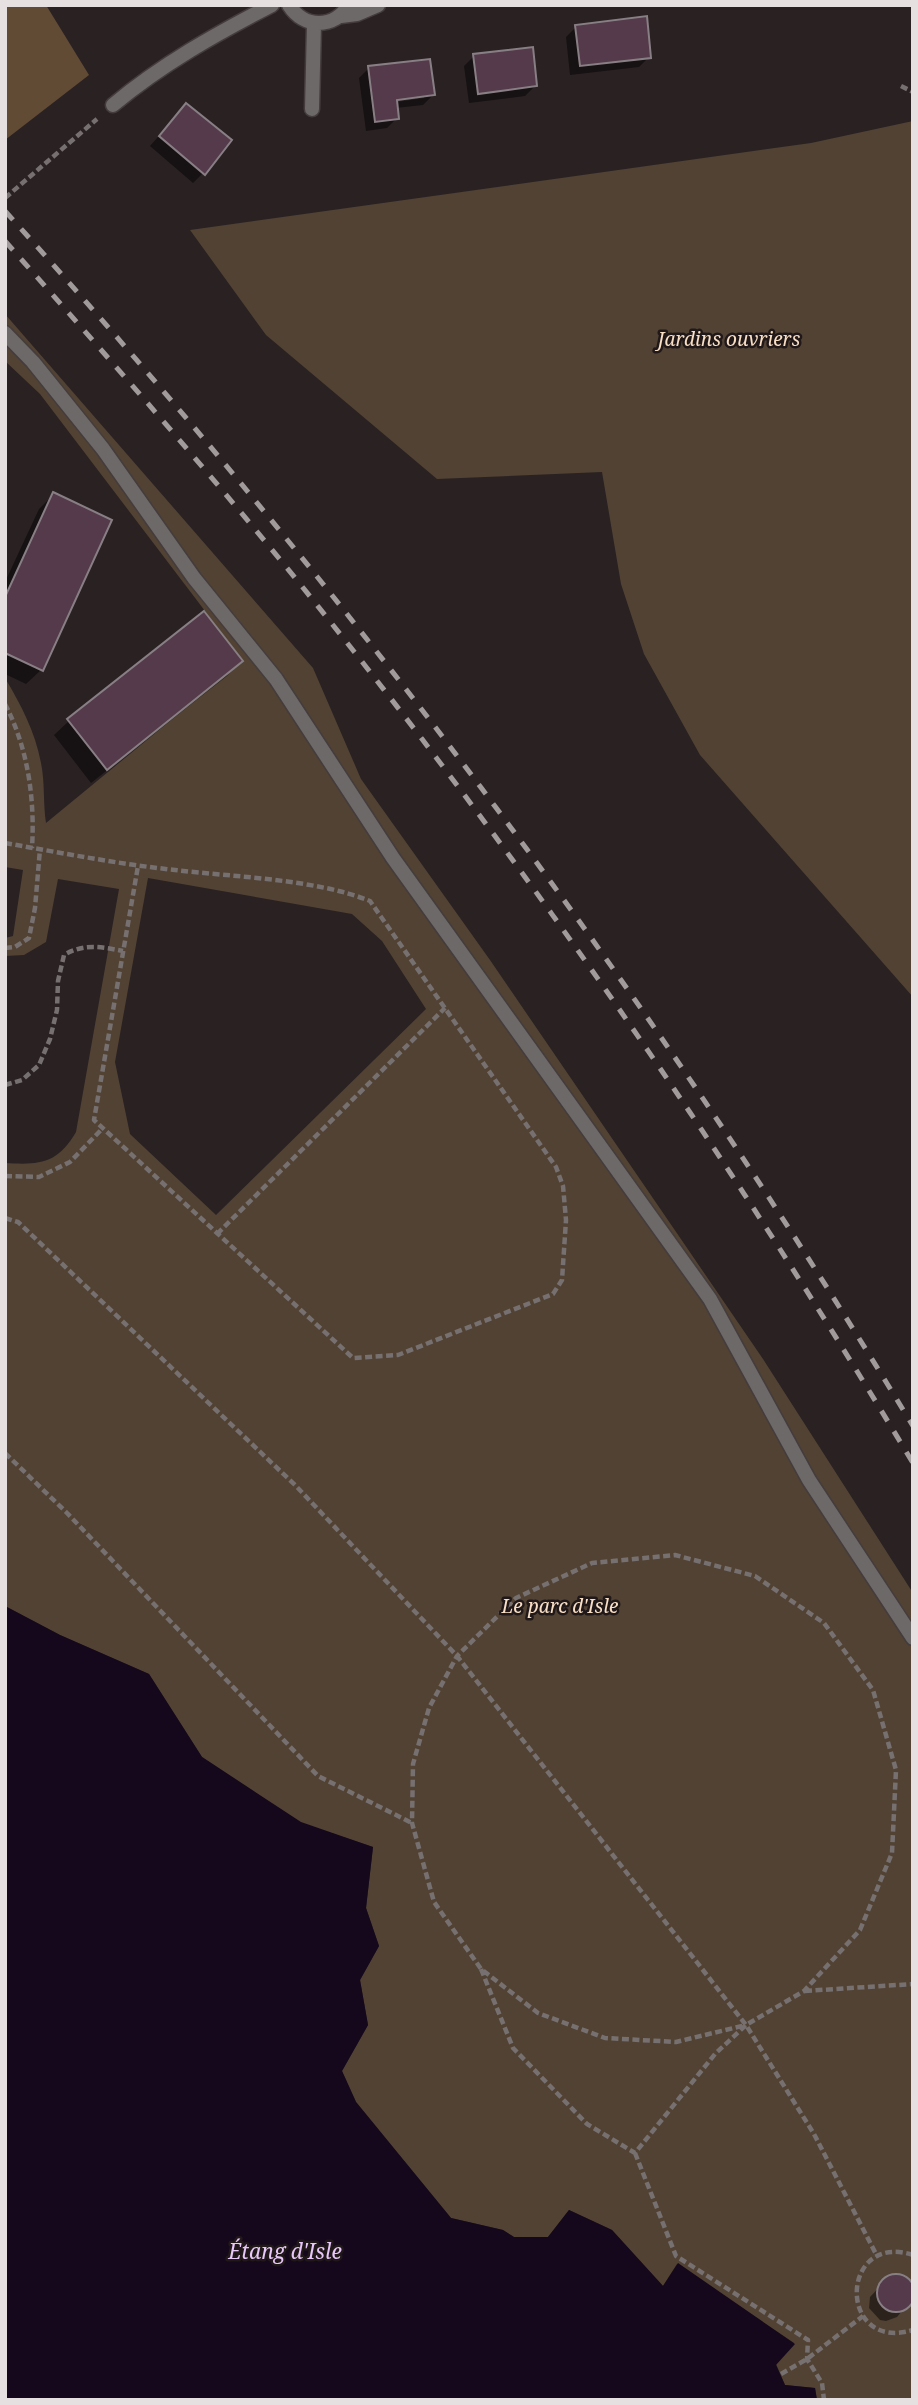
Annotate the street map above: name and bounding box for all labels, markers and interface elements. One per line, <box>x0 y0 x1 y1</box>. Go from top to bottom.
park label: Jardins ouvriers <box>655 326 800 352</box>
park label: Le parc d'Isle <box>501 1593 618 1619</box>
water label: Étang d'Isle <box>227 2237 342 2265</box>

